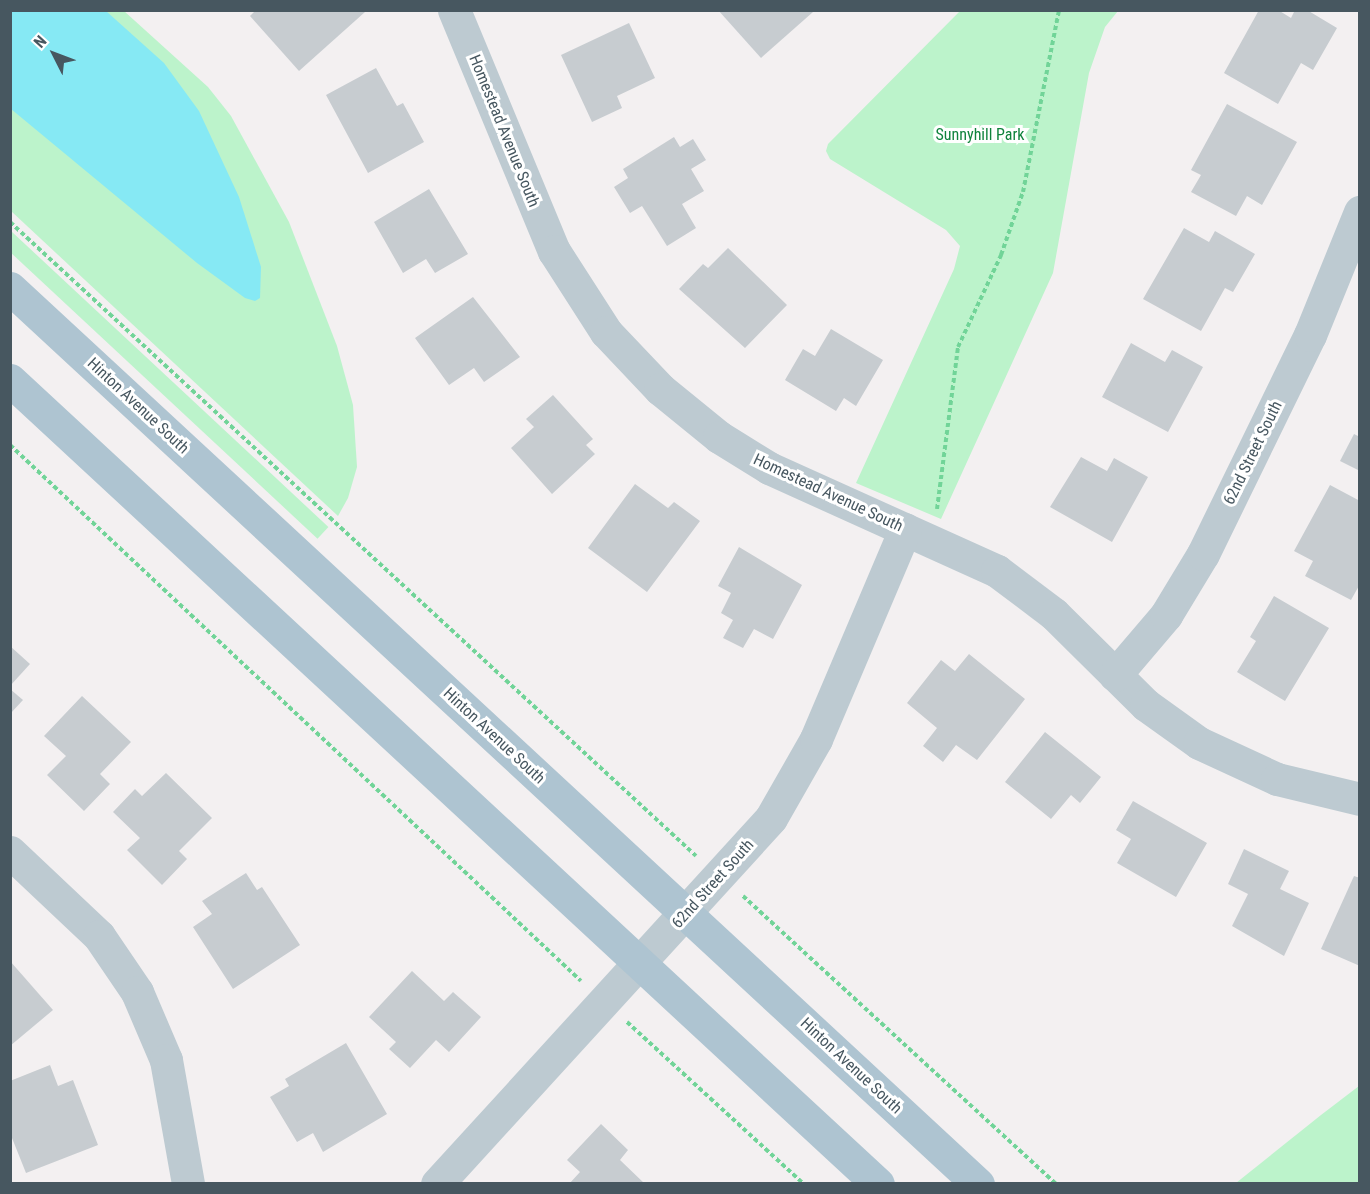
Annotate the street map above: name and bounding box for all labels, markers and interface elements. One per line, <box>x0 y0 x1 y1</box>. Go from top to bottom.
north arrow <box>24 24 84 84</box>
text: N <box>30 32 51 52</box>
street label: Homestead Avenue South <box>465 52 543 210</box>
park label: Sunnyhill Park <box>935 125 1025 145</box>
street label: Hinton Avenue South <box>83 354 193 458</box>
street label: 62nd Street South <box>1220 398 1286 508</box>
street label: Homestead Avenue South <box>750 450 906 536</box>
street label: Hinton Avenue South <box>439 684 549 788</box>
street label: 62nd Street South <box>668 836 758 932</box>
street label: Hinton Avenue South <box>796 1014 906 1118</box>

